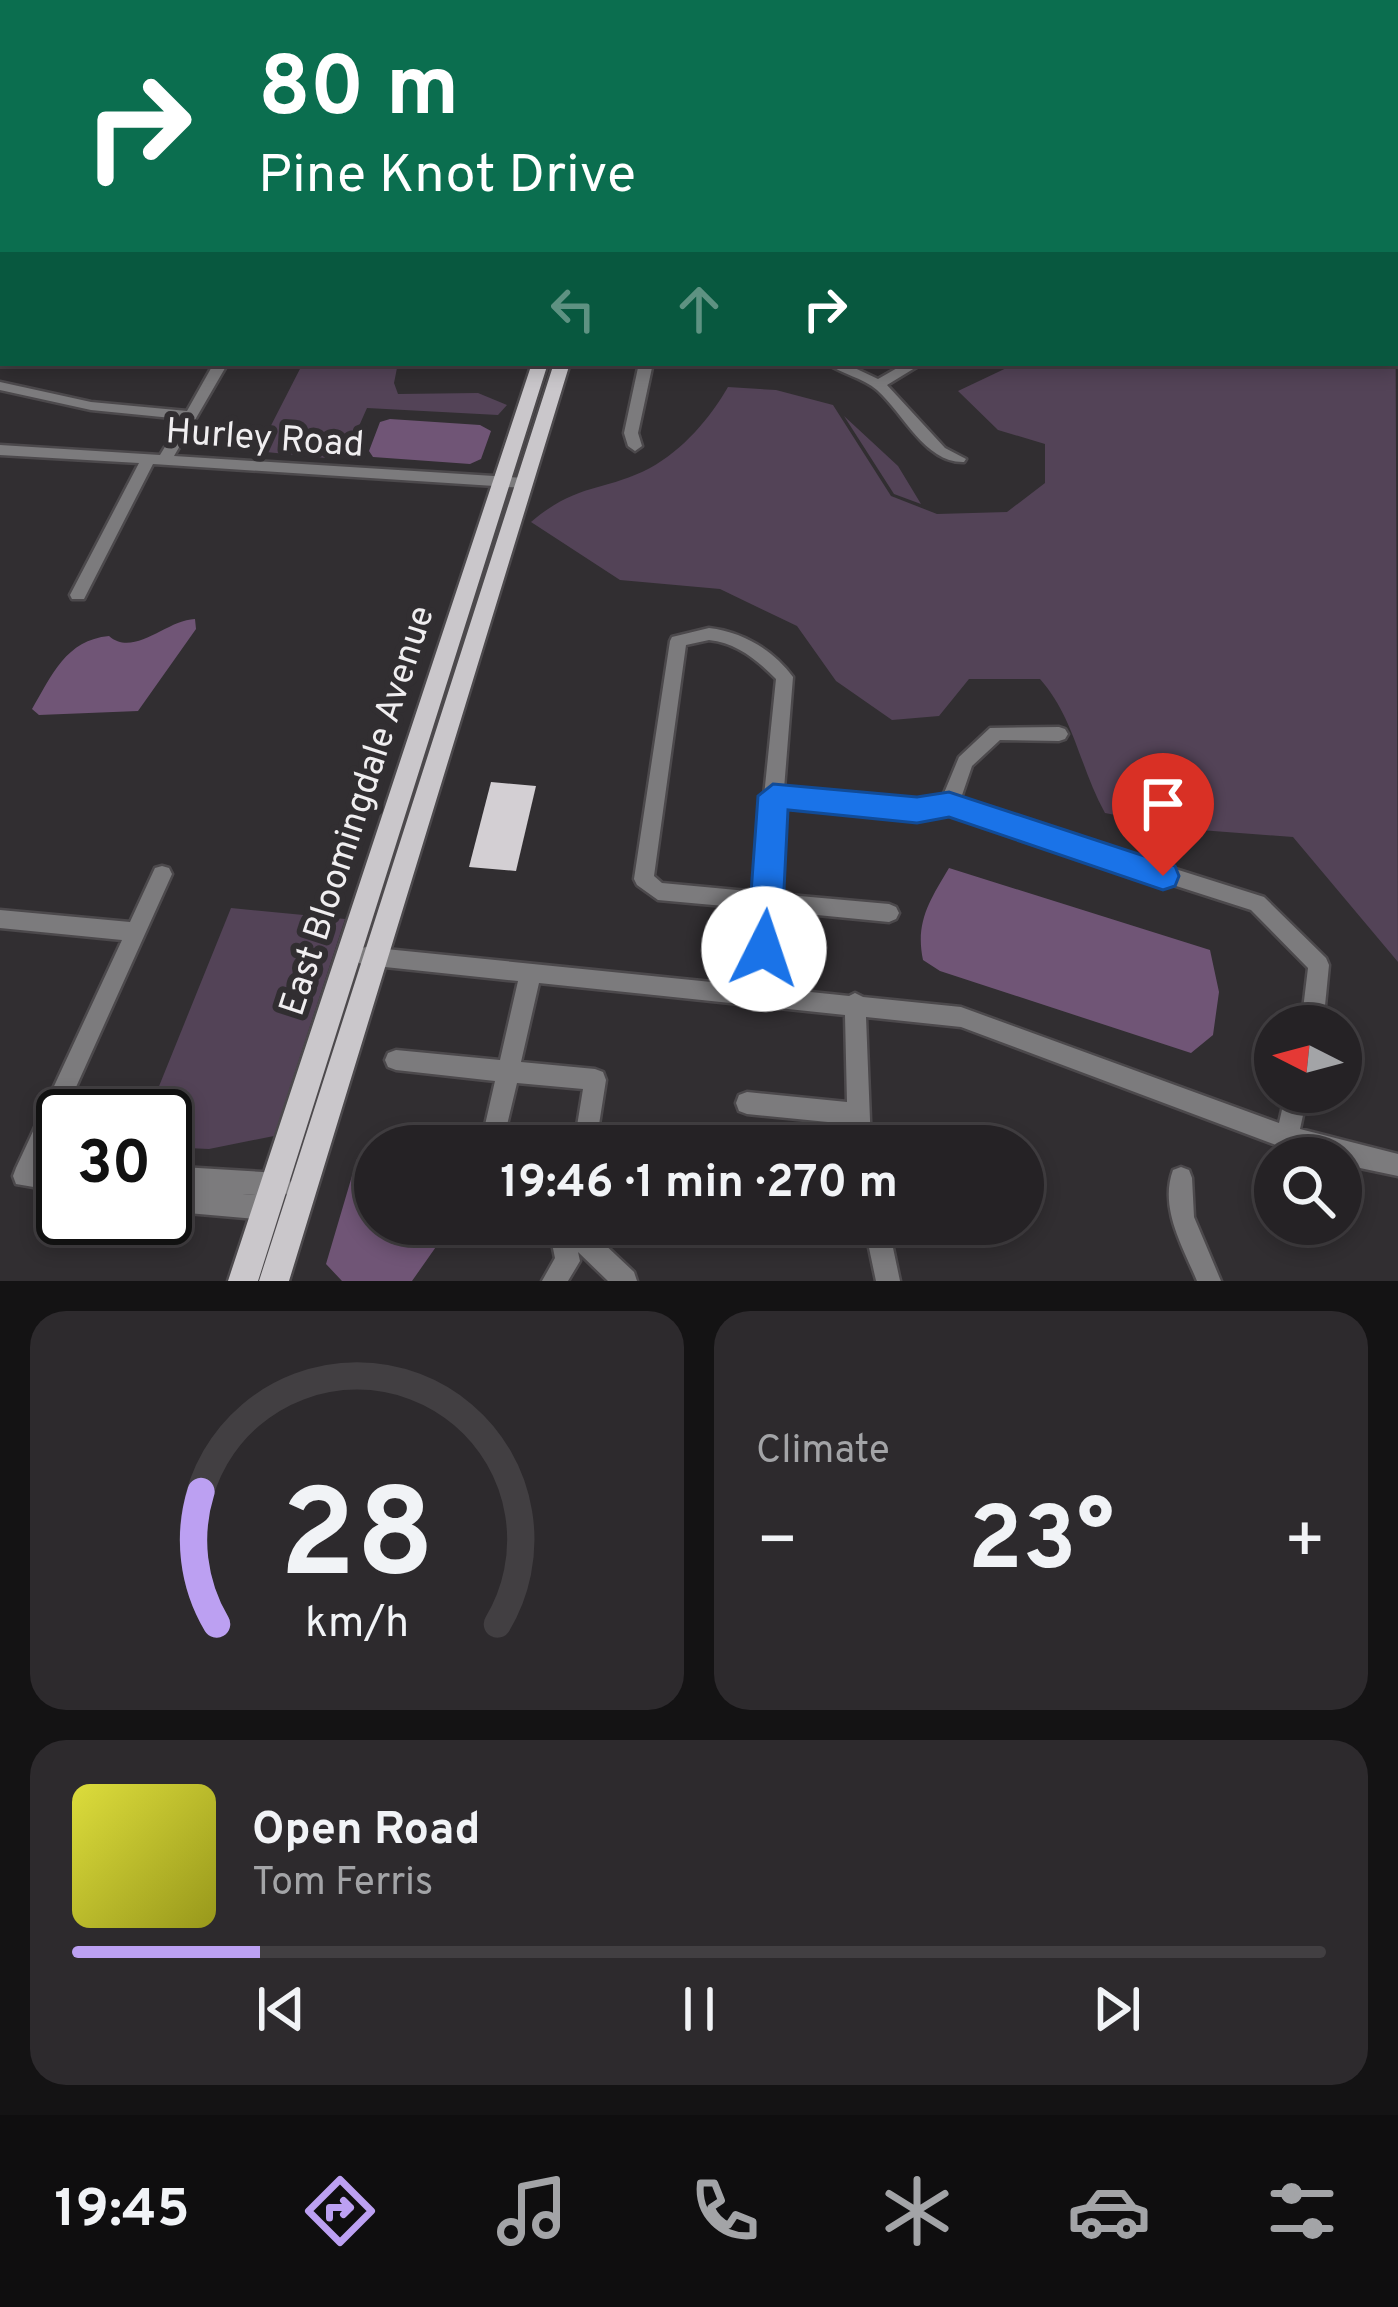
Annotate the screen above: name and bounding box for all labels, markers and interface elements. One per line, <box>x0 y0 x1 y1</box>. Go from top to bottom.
text: 80 m <box>258 39 459 145</box>
icon: right <box>60 48 216 204</box>
text: Pine Knot Drive <box>258 143 636 212</box>
icon: left <box>540 276 606 342</box>
icon: ahead <box>666 276 732 342</box>
icon: right <box>792 276 858 342</box>
street label: Hurley Road <box>164 410 365 470</box>
street label: East Bloomingdale Avenue <box>271 600 447 1022</box>
pin <box>1112 753 1214 876</box>
icon: arrive <box>1130 771 1196 837</box>
position arrow <box>701 886 827 1012</box>
north arrow <box>1254 1005 1362 1113</box>
map controls <box>1254 1005 1362 1245</box>
speed limit sign: 30 <box>36 1089 192 1245</box>
button: search <box>1254 1137 1362 1245</box>
text: 19:46 · 1 min · 270 m <box>500 1156 898 1213</box>
text: Climate <box>756 1428 890 1477</box>
text: 28 <box>280 1463 434 1621</box>
text: 23° <box>968 1488 1114 1601</box>
text: − <box>756 1503 799 1586</box>
text: + <box>1283 1503 1326 1586</box>
text: km/h <box>305 1597 409 1651</box>
text: Open Road <box>252 1803 480 1860</box>
text: Tom Ferris <box>252 1860 433 1909</box>
icon: previous <box>248 1976 314 2042</box>
icon: pause <box>666 1976 732 2042</box>
icon: next <box>1084 1976 1150 2042</box>
icon: directions <box>298 2169 382 2253</box>
icon: music <box>490 2169 574 2253</box>
icon: phone <box>683 2169 767 2253</box>
icon: climate <box>875 2169 959 2253</box>
icon: car <box>1067 2169 1151 2253</box>
icon: filters <box>1260 2169 1344 2253</box>
text: 19:45 <box>54 2177 190 2246</box>

